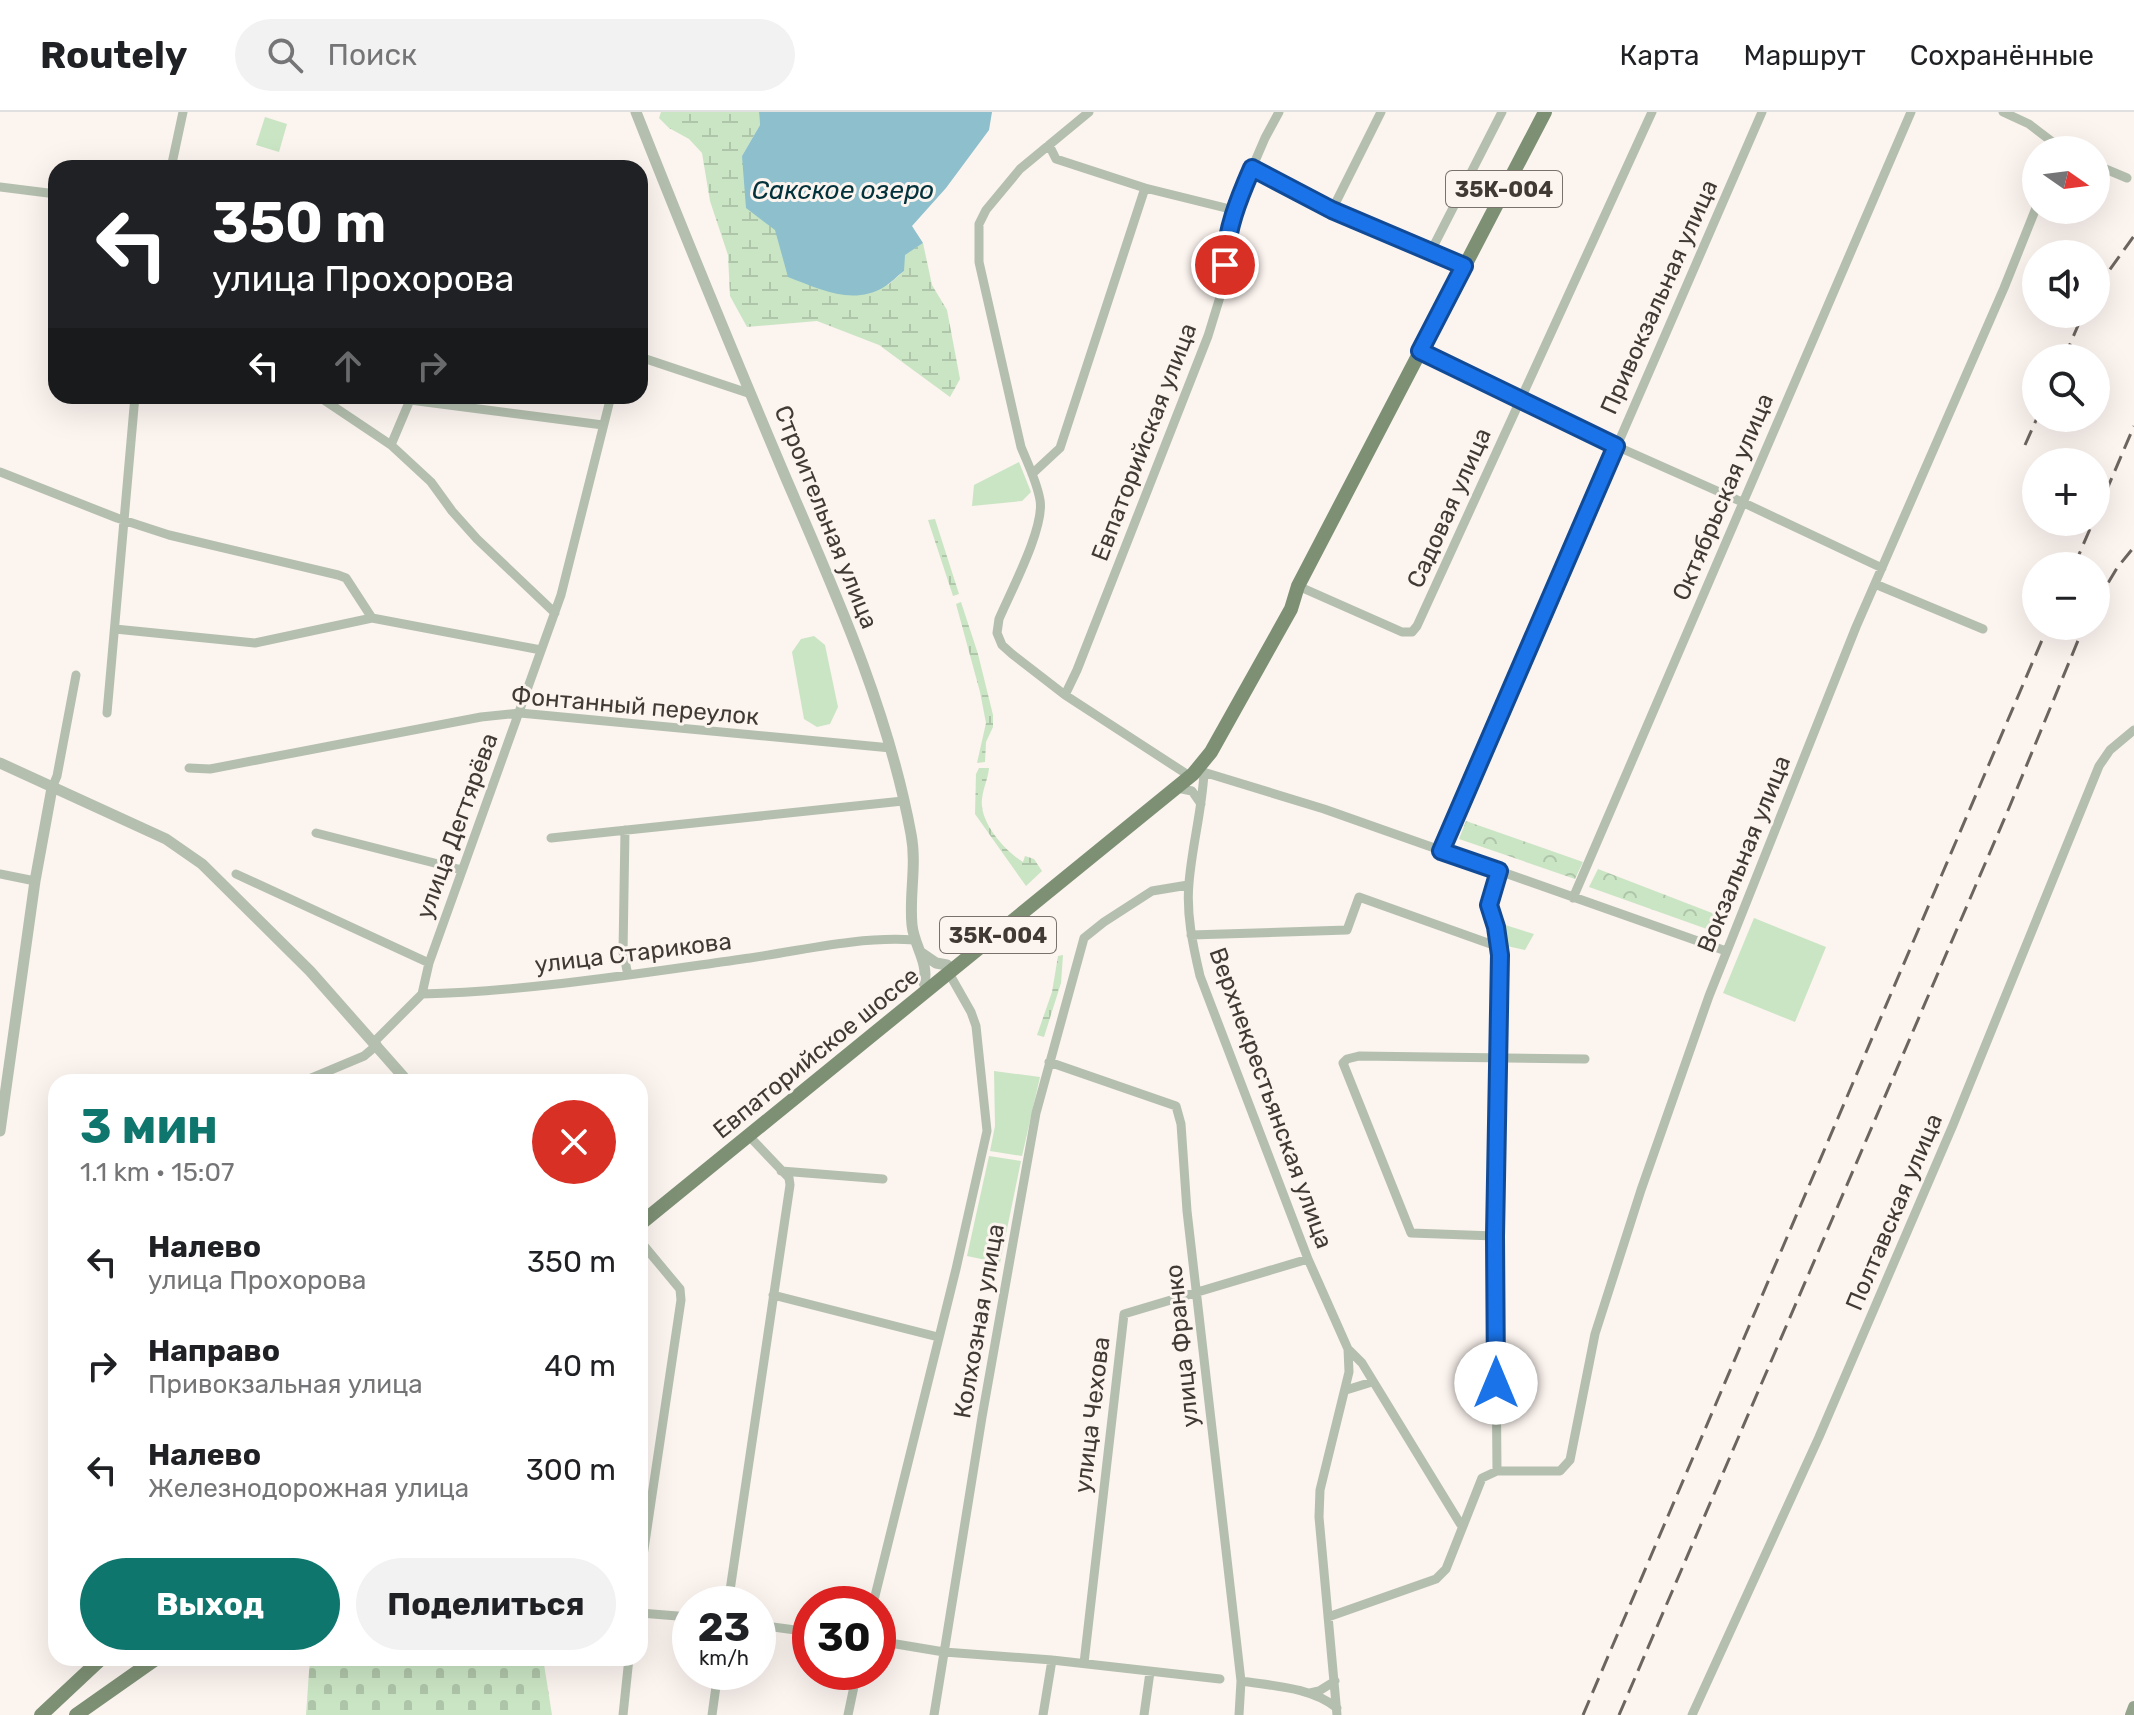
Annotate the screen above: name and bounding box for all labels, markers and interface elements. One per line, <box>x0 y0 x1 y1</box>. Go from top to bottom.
search box <box>235 19 795 91</box>
text: Routely <box>40 32 187 78</box>
icon: search <box>263 33 307 77</box>
text: Поиск <box>327 37 417 73</box>
text: Карта <box>1620 39 1699 72</box>
text: Маршрут <box>1743 39 1866 72</box>
text: Сохранённые <box>1910 39 2094 72</box>
north arrow <box>2022 136 2110 224</box>
map controls <box>2022 136 2110 640</box>
road number: 35К-004 <box>1446 171 1562 207</box>
water label: Сакское озеро <box>752 175 934 206</box>
street label: Привокзальная улица <box>1595 176 1723 418</box>
text: 350 m <box>212 190 386 256</box>
icon: left <box>80 192 184 296</box>
pin <box>1191 231 1259 299</box>
button: sound <box>2022 240 2110 328</box>
icon: arrive <box>1203 243 1247 287</box>
text: улица Прохорова <box>212 257 514 300</box>
street label: Евпаторийская улица <box>1086 319 1202 565</box>
icon: left <box>242 344 286 388</box>
icon: ahead <box>326 344 370 388</box>
icon: right <box>410 344 454 388</box>
button: search <box>2022 344 2110 432</box>
street label: Октябрьская улица <box>1667 389 1779 605</box>
street label: Строительная улица <box>768 401 884 633</box>
street label: Садовая улица <box>1401 424 1497 592</box>
button: + <box>2022 448 2110 536</box>
button: − <box>2022 552 2110 640</box>
street label: Фонтанный переулок <box>510 681 760 731</box>
street label: улица Дегтярёва <box>410 729 504 923</box>
street label: Вокзальная улица <box>1692 751 1796 957</box>
road number: 35К-004 <box>940 917 1056 953</box>
street label: улица Старикова <box>533 927 733 979</box>
street label: Верхнекрестьянская улица <box>1203 944 1339 1252</box>
street label: Евпаторийское шоссе <box>708 961 924 1145</box>
text: 3 мин <box>80 1098 218 1155</box>
button: close <box>532 1100 616 1184</box>
street label: Полтавская улица <box>1840 1109 1948 1315</box>
text: 1.1 km · 15:07 <box>80 1157 234 1188</box>
street label: Колхозная улица <box>948 1222 1010 1420</box>
text: Налево <box>148 1229 261 1265</box>
icon: left <box>80 1240 124 1284</box>
text: 350 m <box>527 1244 616 1280</box>
street label: улица Франко <box>1160 1263 1204 1429</box>
text: улица Прохорова <box>148 1265 366 1296</box>
text: Направо <box>148 1333 280 1369</box>
street label: улица Чехова <box>1069 1335 1115 1495</box>
position arrow <box>1454 1341 1538 1425</box>
icon: right <box>80 1344 124 1388</box>
text: 40 m <box>544 1348 616 1384</box>
text: Привокзальная улица <box>148 1369 423 1400</box>
text: Налево <box>148 1437 261 1473</box>
icon: left <box>80 1448 124 1492</box>
text: 300 m <box>526 1452 616 1488</box>
text: Железнодорожная улица <box>148 1473 469 1504</box>
button: Выход <box>80 1558 340 1650</box>
button: Поделиться <box>356 1558 616 1650</box>
speed limit sign: 30 <box>792 1586 896 1690</box>
text: 23 <box>698 1604 750 1651</box>
text: km/h <box>699 1646 749 1670</box>

